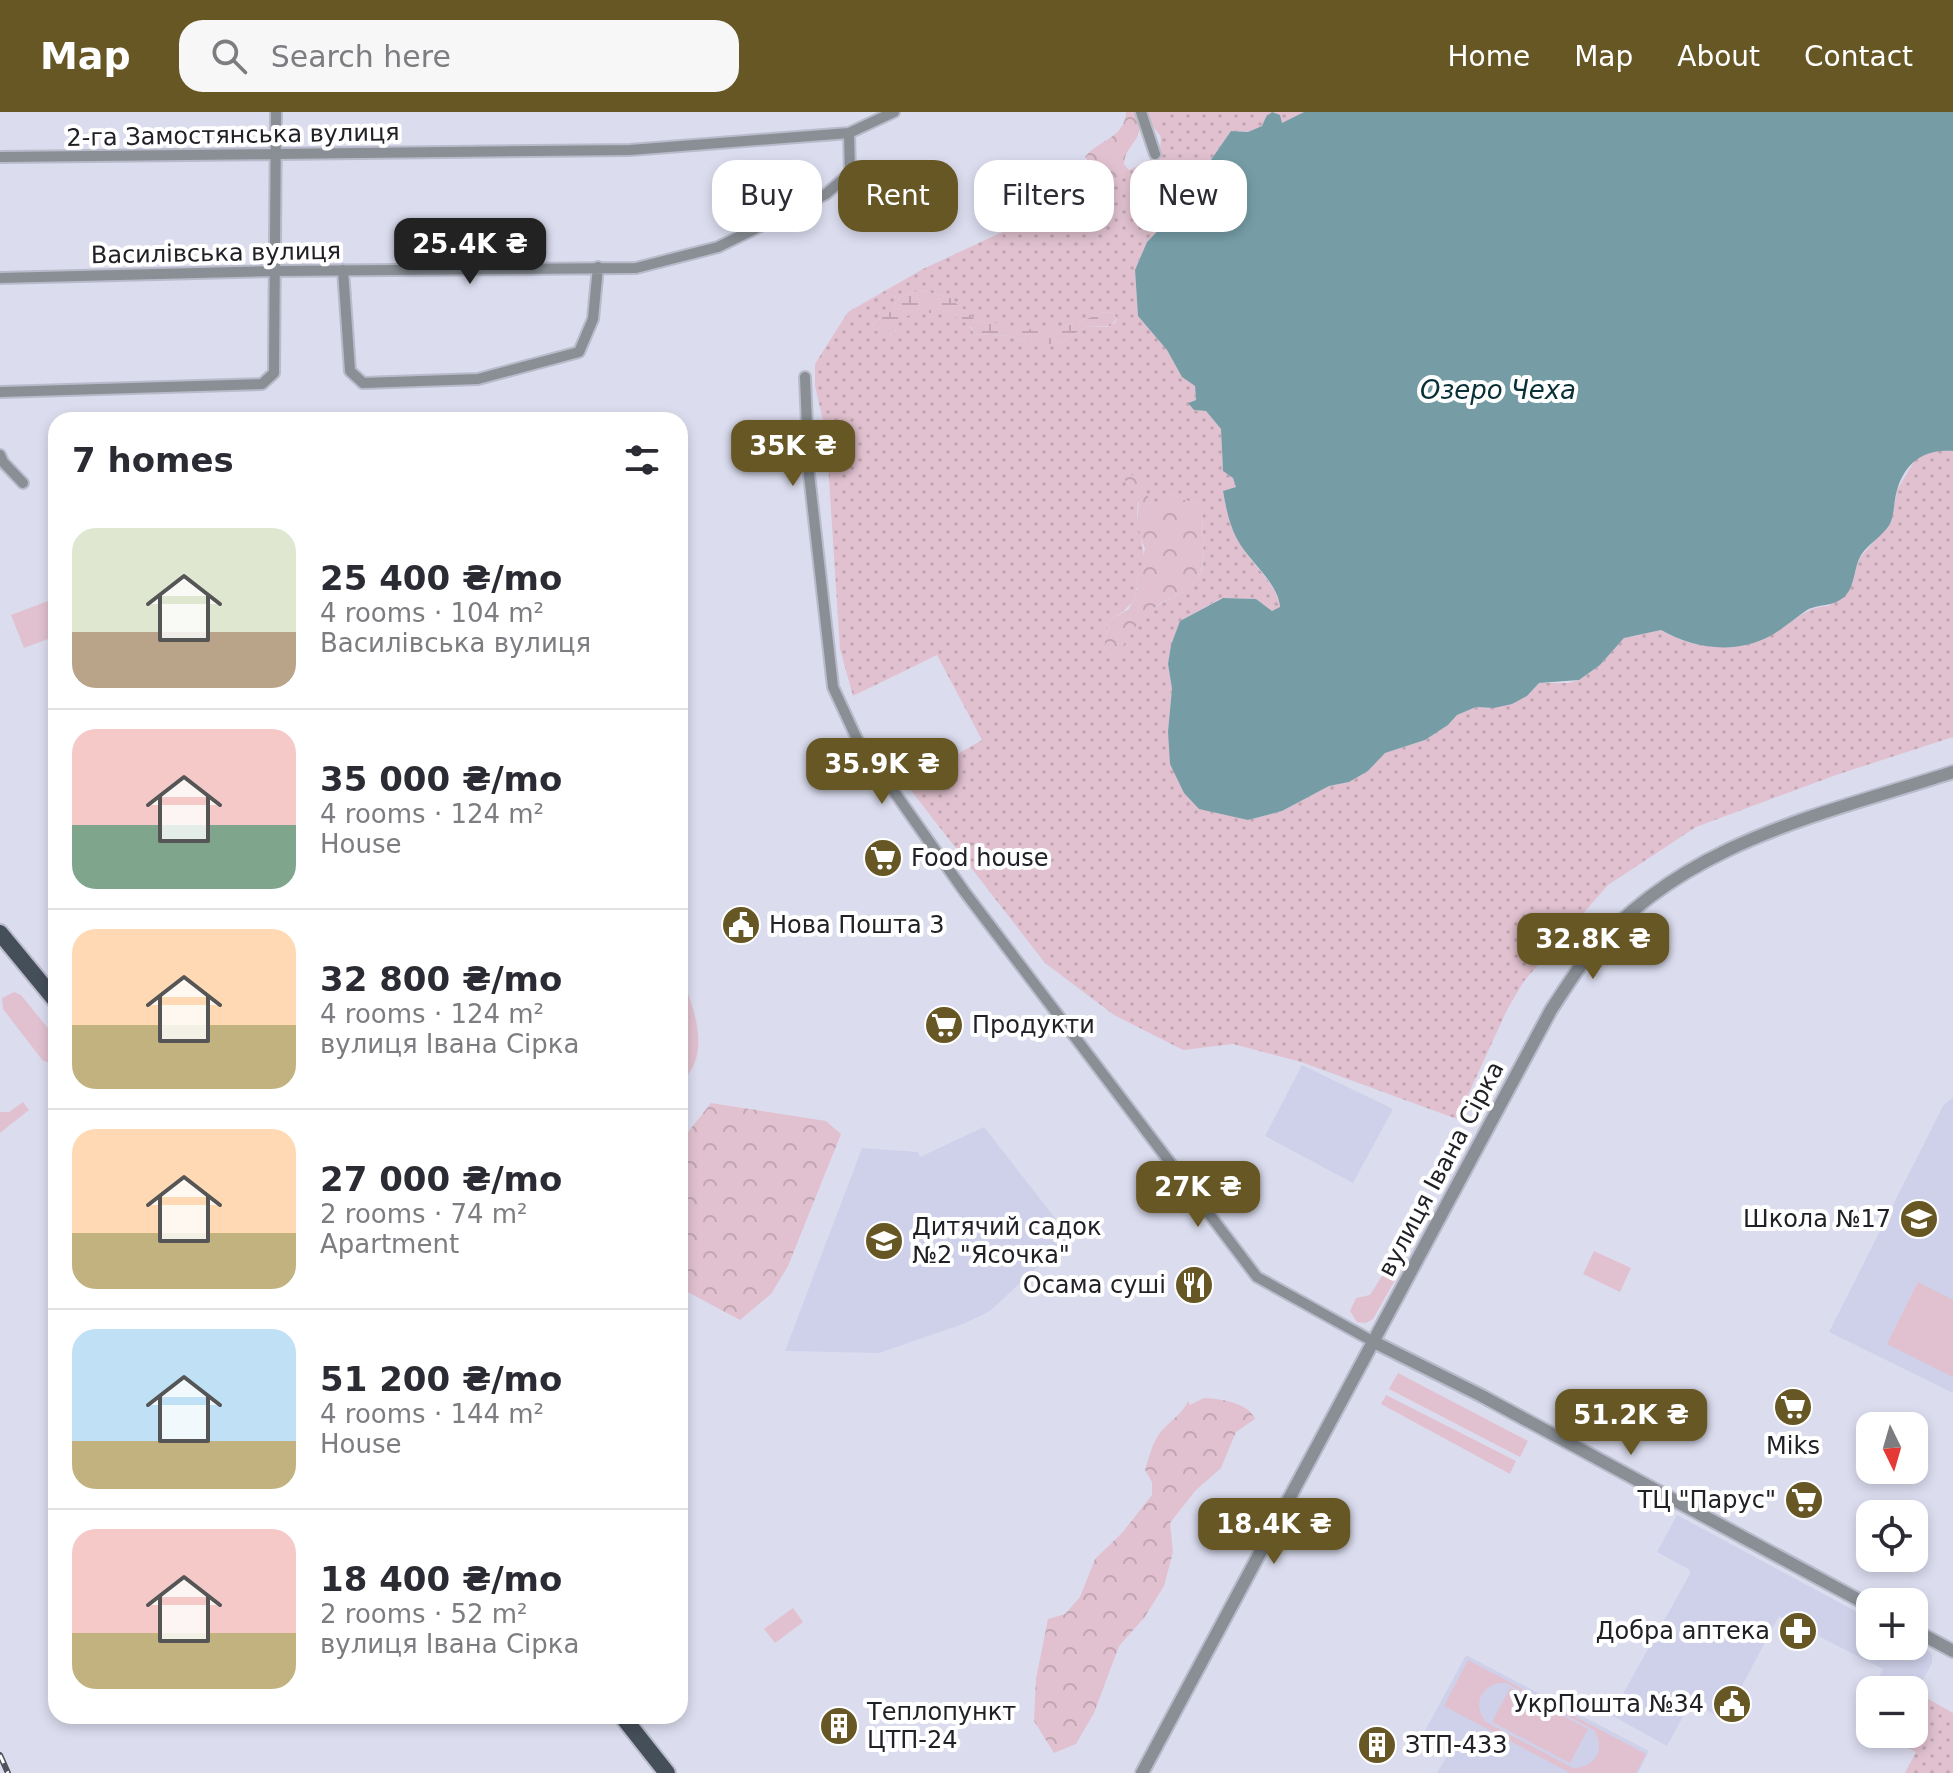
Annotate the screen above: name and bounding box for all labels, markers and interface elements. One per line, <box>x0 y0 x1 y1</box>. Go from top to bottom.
search box <box>179 20 739 92</box>
text: Map <box>40 34 131 78</box>
icon: search <box>207 34 251 78</box>
text: Search here <box>271 39 451 74</box>
text: Home <box>1447 40 1530 73</box>
text: Map <box>1574 40 1633 73</box>
text: About <box>1677 40 1760 73</box>
text: Contact <box>1804 40 1913 73</box>
street label: 2-га Замостянська вулиця <box>66 118 400 152</box>
chip: Buy <box>712 160 822 232</box>
chip: Rent <box>838 160 958 232</box>
chip: Filters <box>974 160 1114 232</box>
chip: New <box>1130 160 1247 232</box>
pin: 25.4K ₴ <box>396 218 544 286</box>
text: 25.4K ₴ <box>412 229 528 259</box>
street label: Василівська вулиця <box>91 237 341 269</box>
water label: Озеро Чеха <box>1420 375 1576 405</box>
pin: 35K ₴ <box>737 420 849 488</box>
text: 35K ₴ <box>749 431 837 461</box>
icon: filters <box>620 438 664 482</box>
text: 7 homes <box>72 440 234 480</box>
text: 25 400 ₴/mo <box>320 558 562 598</box>
icon: home <box>136 560 232 656</box>
text: 4 rooms · 104 m² <box>320 598 544 628</box>
text: Василівська вулиця <box>320 628 591 658</box>
pin: 35.9K ₴ <box>808 738 956 806</box>
text: 35.9K ₴ <box>824 749 940 779</box>
text: 35 000 ₴/mo <box>320 759 562 799</box>
icon: home <box>136 761 232 857</box>
text: 4 rooms · 124 m² <box>320 799 544 829</box>
text: House <box>320 829 401 859</box>
supermarket icon: Food house <box>862 837 904 879</box>
place label: Food house <box>911 844 1049 872</box>
public building icon: Нова Пошта 3 <box>720 904 762 946</box>
place label: Нова Пошта 3 <box>769 911 945 939</box>
pin: 32.8K ₴ <box>1519 913 1667 981</box>
text: 32.8K ₴ <box>1535 924 1651 954</box>
text: 32 800 ₴/mo <box>320 959 562 999</box>
icon: home <box>136 961 232 1057</box>
text: 4 rooms · 124 m² <box>320 999 544 1029</box>
supermarket icon: Продукти <box>923 1004 965 1046</box>
place label: Продукти <box>972 1011 1095 1039</box>
text: вулиця Івана Сірка <box>320 1029 579 1059</box>
street label: вулиця Івана Сірка <box>1372 1057 1510 1281</box>
text: 27 000 ₴/mo <box>320 1159 562 1199</box>
icon: home <box>136 1161 232 1257</box>
pin: 27K ₴ <box>1142 1161 1254 1229</box>
text: 27K ₴ <box>1154 1172 1242 1202</box>
school or university icon: Школа №17 <box>1898 1198 1940 1240</box>
text: 2 rooms · 74 m² <box>320 1199 528 1229</box>
place label: Школа №17 <box>1743 1205 1891 1233</box>
place label: Дитячий садок №2 "Ясочка" <box>912 1213 1101 1269</box>
school or university icon: Дитячий садок №2 "Ясочка" <box>863 1220 905 1262</box>
text: Apartment <box>320 1229 459 1259</box>
restaurant icon: Осама суші <box>1173 1264 1215 1306</box>
place label: Осама суші <box>1023 1271 1166 1299</box>
text: 51 200 ₴/mo <box>320 1359 562 1399</box>
icon: home <box>136 1361 232 1457</box>
supermarket icon: Miks <box>1772 1386 1814 1428</box>
pin: 51.2K ₴ <box>1557 1389 1705 1457</box>
text: 4 rooms · 144 m² <box>320 1399 544 1429</box>
text: 51.2K ₴ <box>1573 1400 1689 1430</box>
north arrow <box>1856 1412 1928 1484</box>
map controls <box>1856 1412 1928 1748</box>
text: House <box>320 1429 401 1459</box>
place label: Miks <box>1766 1432 1820 1460</box>
supermarket icon: ТЦ "Парус" <box>1783 1479 1825 1521</box>
place label: ТЦ "Парус" <box>1637 1486 1776 1514</box>
pin: 18.4K ₴ <box>1200 1498 1348 1566</box>
button: locate <box>1856 1500 1928 1572</box>
text: 18.4K ₴ <box>1216 1509 1332 1539</box>
text: 18 400 ₴/mo <box>320 1559 562 1599</box>
icon: home <box>136 1561 232 1657</box>
button: + <box>1856 1588 1928 1660</box>
text: 2 rooms · 52 m² <box>320 1599 528 1629</box>
pharmacy icon: Добра аптека <box>1777 1610 1819 1652</box>
place label: Добра аптека <box>1596 1617 1770 1645</box>
text: вулиця Івана Сірка <box>320 1629 579 1659</box>
button: − <box>1856 1676 1928 1748</box>
public building icon: УкрПошта №34 <box>1711 1683 1753 1725</box>
place label: УкрПошта №34 <box>1513 1690 1704 1718</box>
place label: Теплопункт ЦТП-24 <box>866 1698 1016 1754</box>
building icon: Теплопункт ЦТП-24 <box>818 1705 860 1747</box>
building icon: ЗТП-433 <box>1356 1724 1398 1766</box>
place label: ЗТП-433 <box>1405 1731 1508 1759</box>

